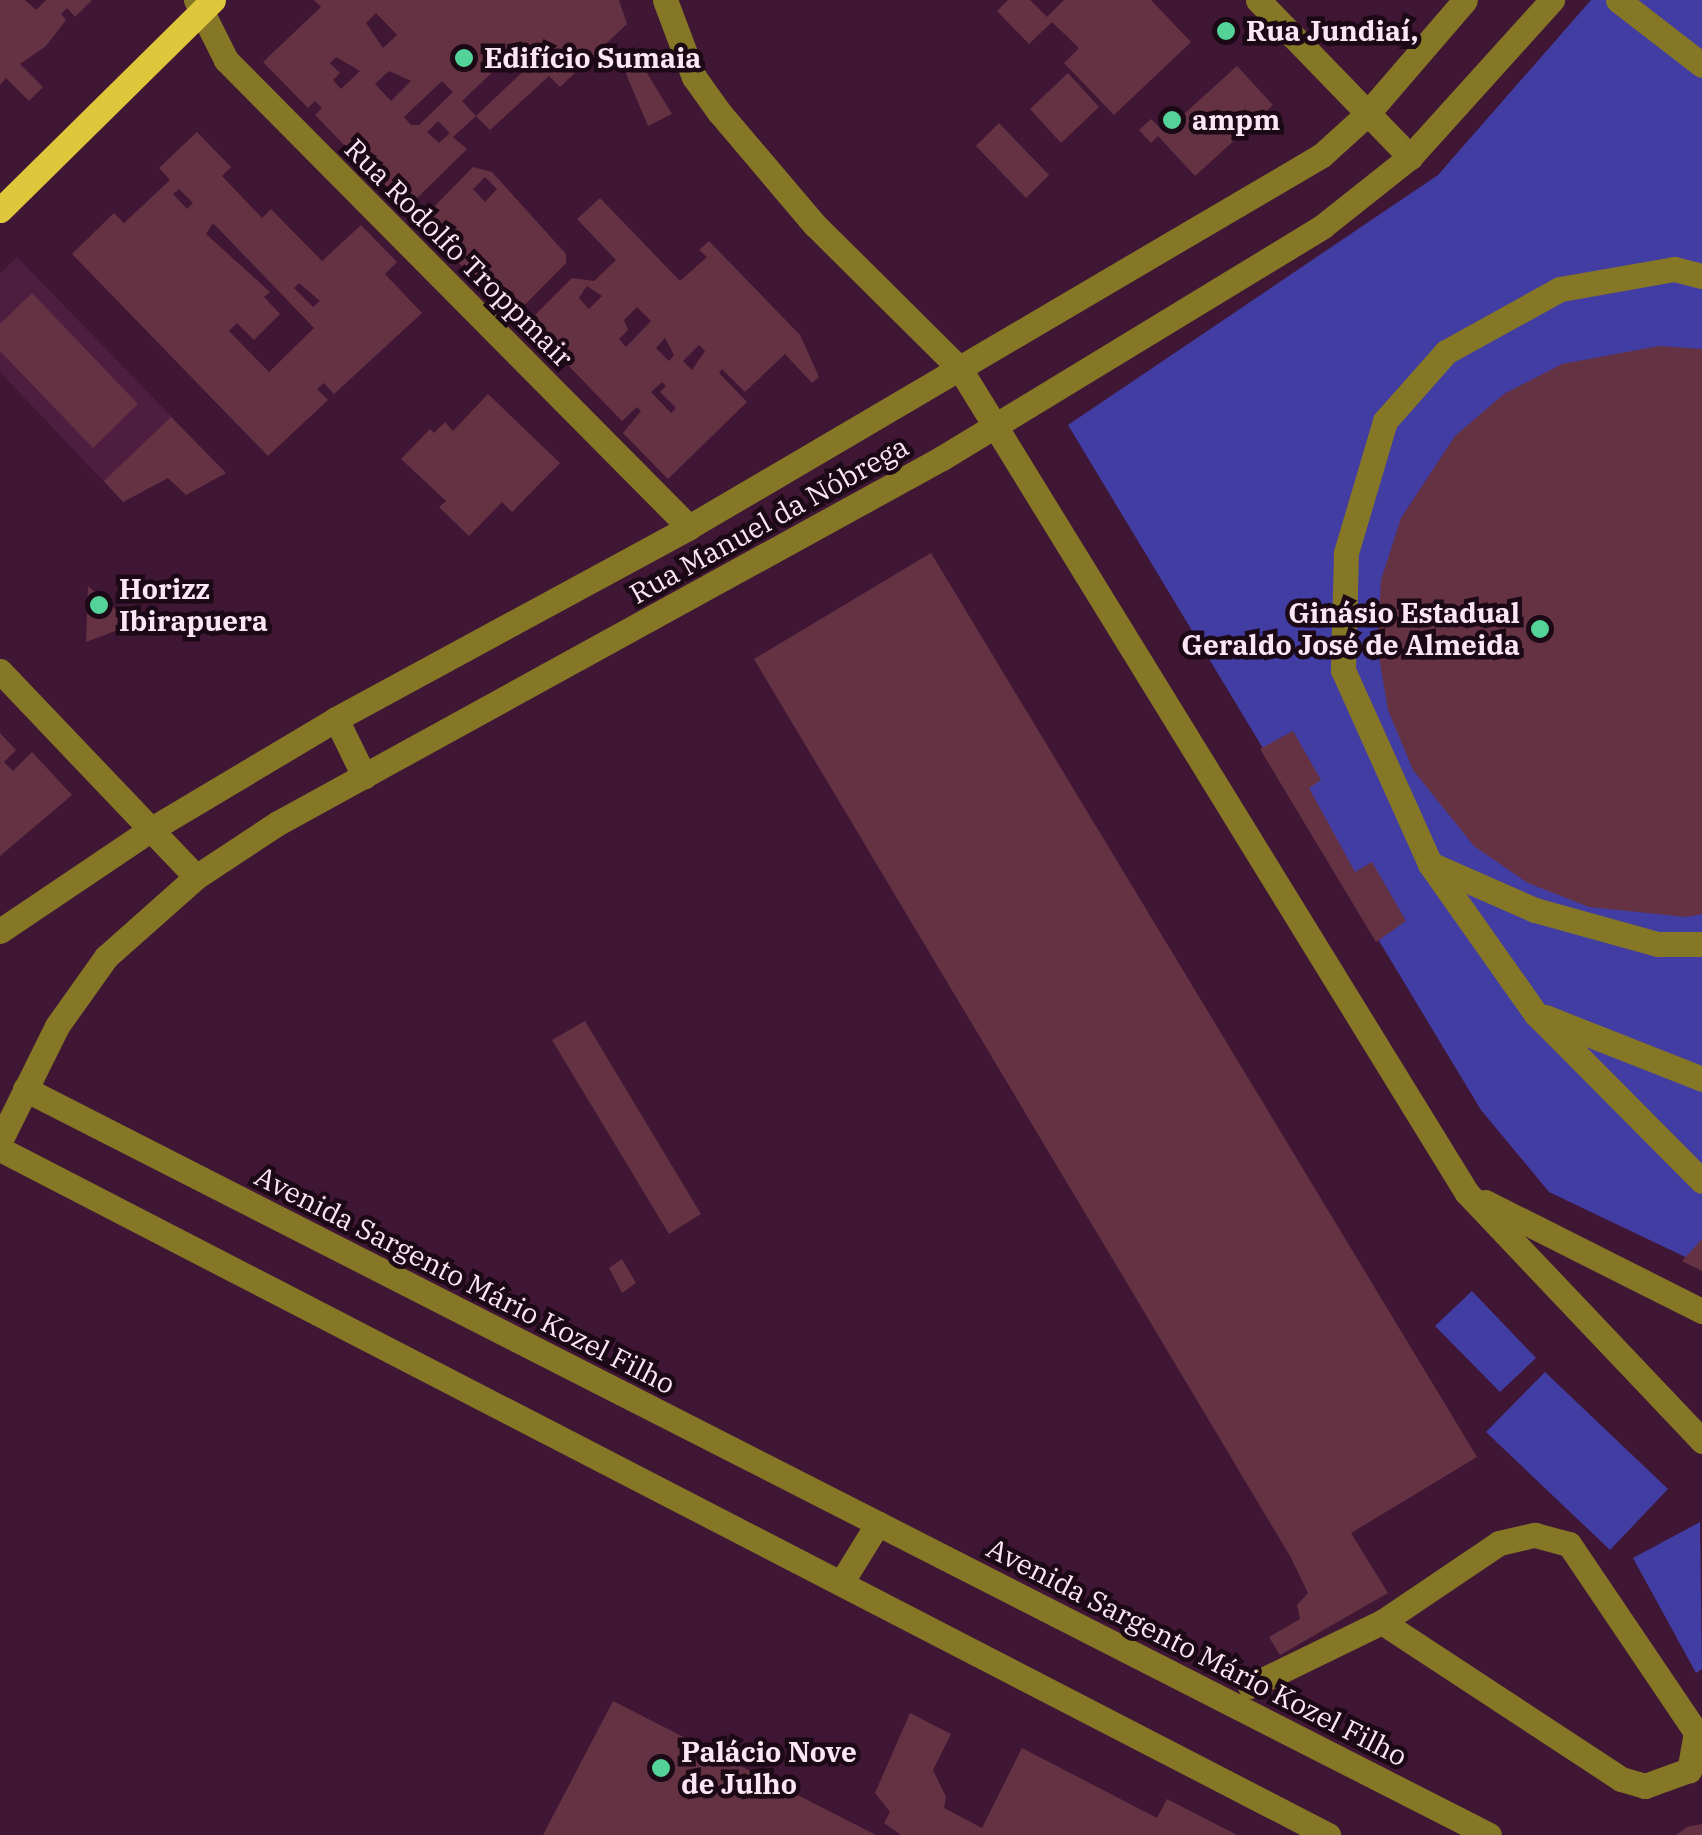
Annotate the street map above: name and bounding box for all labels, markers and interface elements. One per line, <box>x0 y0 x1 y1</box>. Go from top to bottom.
place label: Rua Jundiaí, <box>1246 14 1418 48</box>
marker: Rua Jundiaí, <box>1215 20 1237 42</box>
place label: Edifício Sumaia <box>484 41 701 75</box>
marker: Edifício Sumaia <box>453 47 475 69</box>
place label: ampm <box>1192 103 1280 137</box>
marker: ampm <box>1161 109 1183 131</box>
street label: Rua Rodolfo Troppmair <box>338 132 580 374</box>
street label: Rua Manuel da Nóbrega <box>624 429 914 611</box>
place label: Horizz Ibirapuera <box>119 572 268 638</box>
marker: Horizz Ibirapuera <box>88 594 110 616</box>
place label: Ginásio Estadual Geraldo José de Almeida <box>1181 596 1520 662</box>
marker: Ginásio Estadual Geraldo José de Almeida <box>1529 618 1551 640</box>
street label: Avenida Sargento Mário Kozel Filho <box>249 1159 681 1401</box>
street label: Avenida Sargento Mário Kozel Filho <box>981 1531 1413 1773</box>
place label: Palácio Nove de Julho <box>681 1735 857 1801</box>
marker: Palácio Nove de Julho <box>650 1757 672 1779</box>

